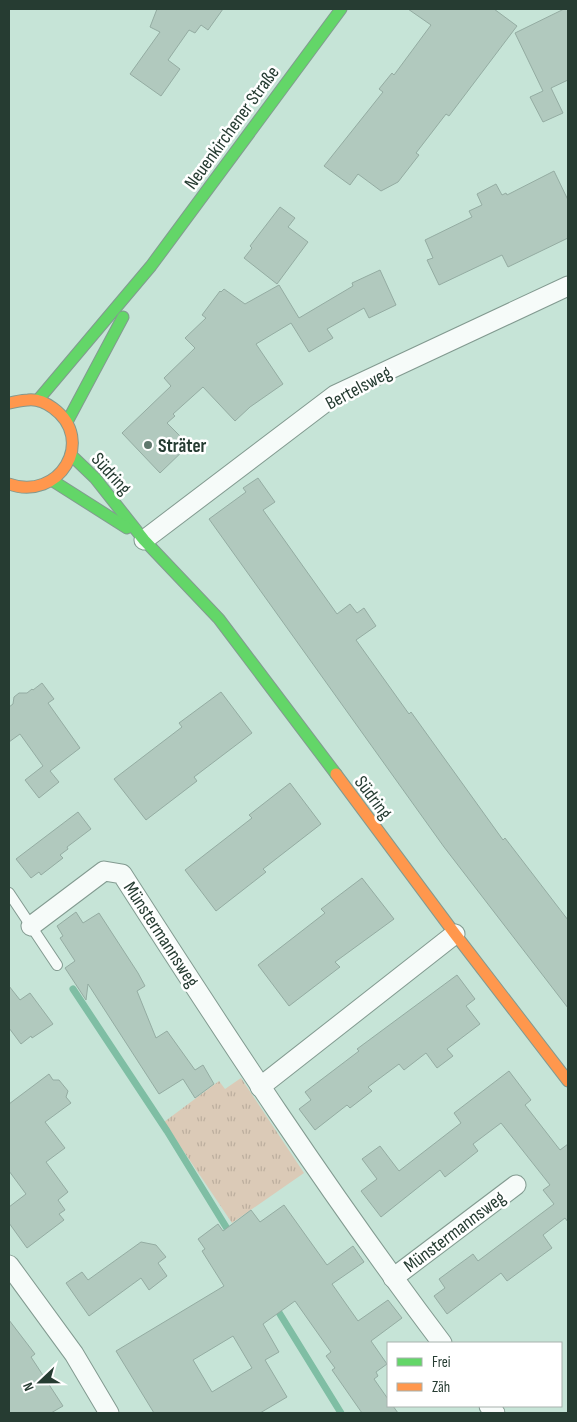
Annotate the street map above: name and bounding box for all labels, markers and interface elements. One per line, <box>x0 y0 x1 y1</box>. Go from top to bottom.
street label: Neuenkirchener Straße <box>180 62 285 194</box>
street label: Bertelsweg <box>322 361 396 415</box>
place label: Sträter <box>158 435 207 458</box>
marker: Sträter <box>142 439 154 451</box>
street label: Südring <box>86 448 136 500</box>
street label: Südring <box>349 772 397 825</box>
street label: Münstermannsweg <box>118 878 204 992</box>
street label: Münstermannsweg <box>400 1186 511 1278</box>
legend <box>387 1342 562 1407</box>
text: Frei <box>432 1353 451 1372</box>
north arrow <box>15 1357 65 1407</box>
text: Zäh <box>432 1378 450 1397</box>
text: N <box>19 1380 38 1393</box>

